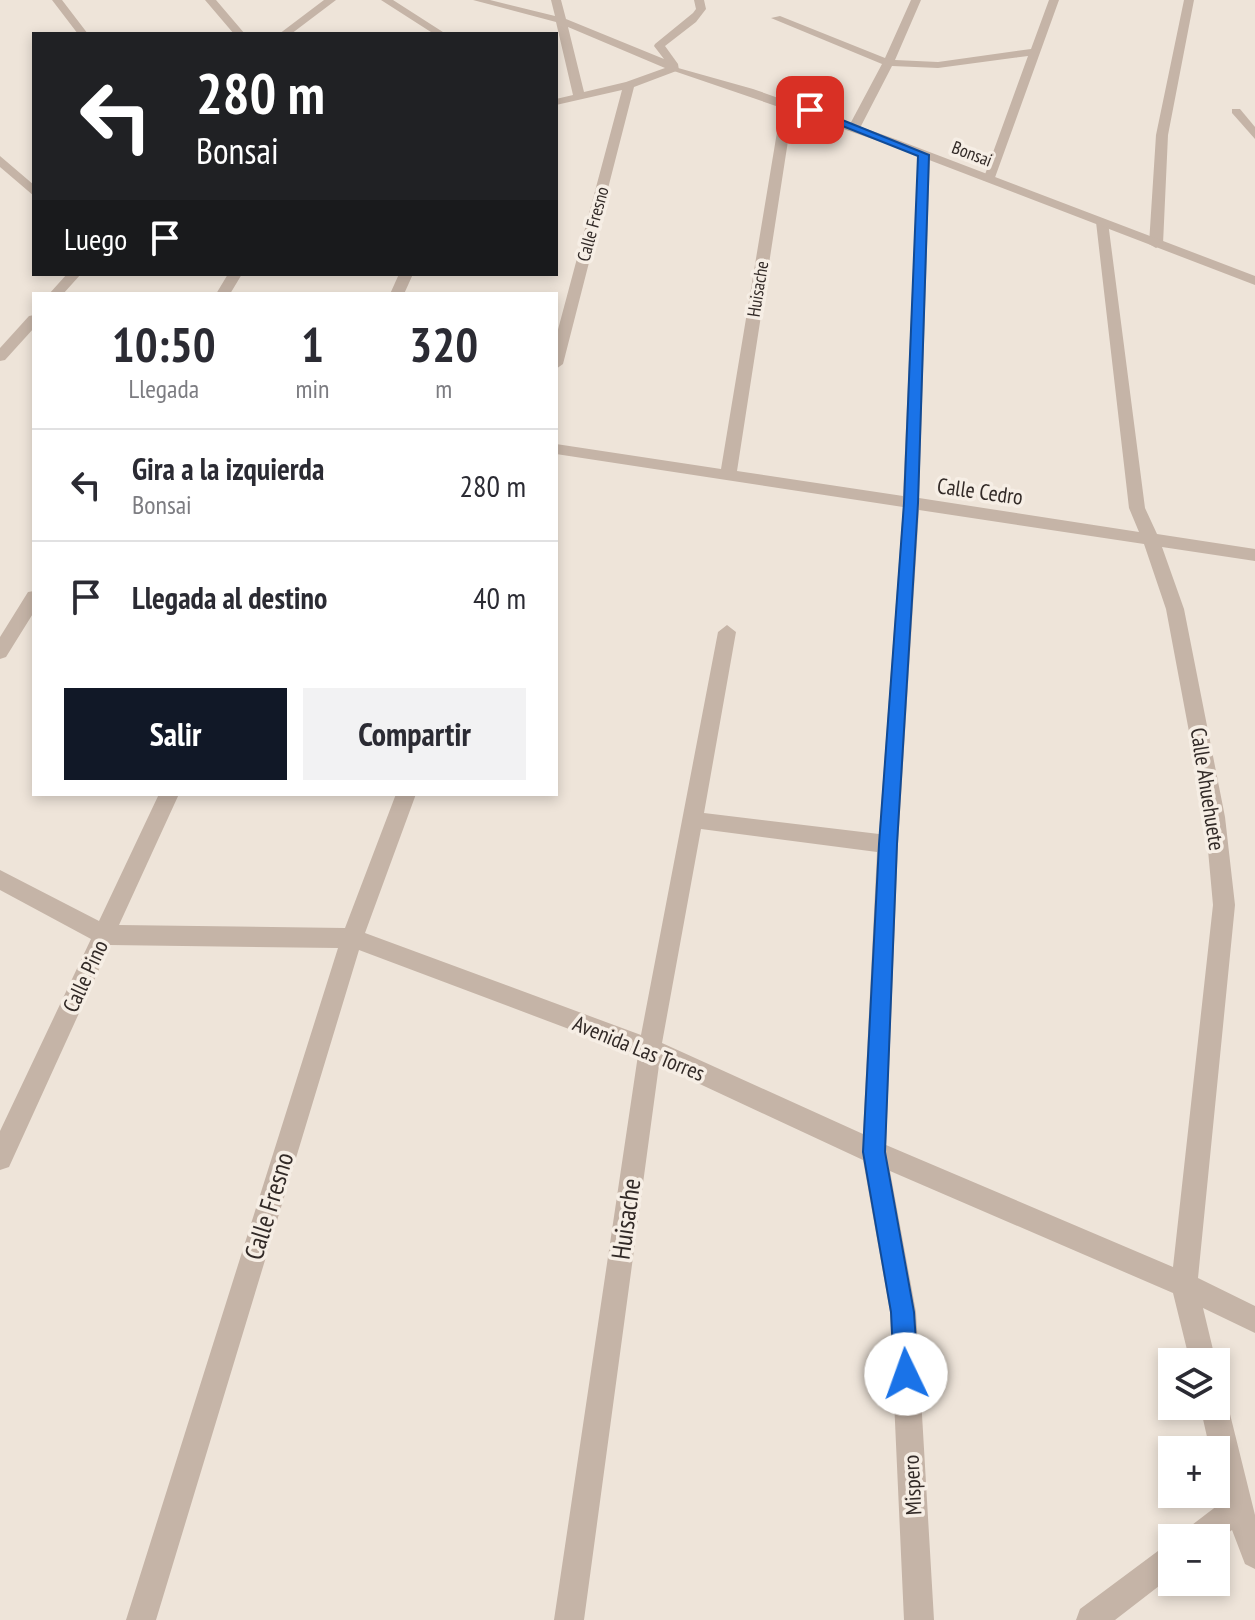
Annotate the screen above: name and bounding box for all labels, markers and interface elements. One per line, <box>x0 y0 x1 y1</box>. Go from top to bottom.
text: 280 m <box>196 57 325 129</box>
icon: left <box>64 64 168 168</box>
pin <box>776 76 844 144</box>
icon: arrive <box>788 88 832 132</box>
text: Bonsai <box>196 127 279 174</box>
street label: Bonsai <box>949 135 996 172</box>
street label: Calle Fresno <box>572 184 614 264</box>
icon: arrive <box>143 216 187 260</box>
text: Luego <box>64 219 127 258</box>
street label: Huisache <box>742 259 773 319</box>
text: 10:50 <box>112 313 216 375</box>
text: 1 <box>301 313 324 375</box>
text: 320 <box>409 313 478 375</box>
text: Llegada <box>128 372 199 405</box>
text: min <box>295 372 329 405</box>
text: m <box>435 372 452 405</box>
text: Gira a la izquierda <box>132 449 324 488</box>
icon: left <box>64 463 108 507</box>
text: 280 m <box>460 466 526 505</box>
street label: Calle Cedro <box>935 471 1025 511</box>
text: Bonsai <box>132 488 192 521</box>
icon: arrive <box>64 575 108 619</box>
text: Llegada al destino <box>132 578 327 617</box>
text: 40 m <box>473 578 526 617</box>
button: Salir <box>64 688 287 780</box>
button: Compartir <box>303 688 526 780</box>
street label: Calle Ahuehuete <box>1184 726 1232 852</box>
street label: Calle Pino <box>56 935 114 1017</box>
street label: Avenida Las Torres <box>569 1009 709 1087</box>
street label: Calle Fresno <box>237 1148 300 1263</box>
street label: Huisache <box>603 1176 648 1262</box>
position arrow <box>864 1332 948 1416</box>
map controls <box>1158 1348 1230 1596</box>
button: layers <box>1158 1348 1230 1420</box>
button: + <box>1158 1436 1230 1508</box>
street label: Mispero <box>896 1454 928 1516</box>
button: − <box>1158 1524 1230 1596</box>

